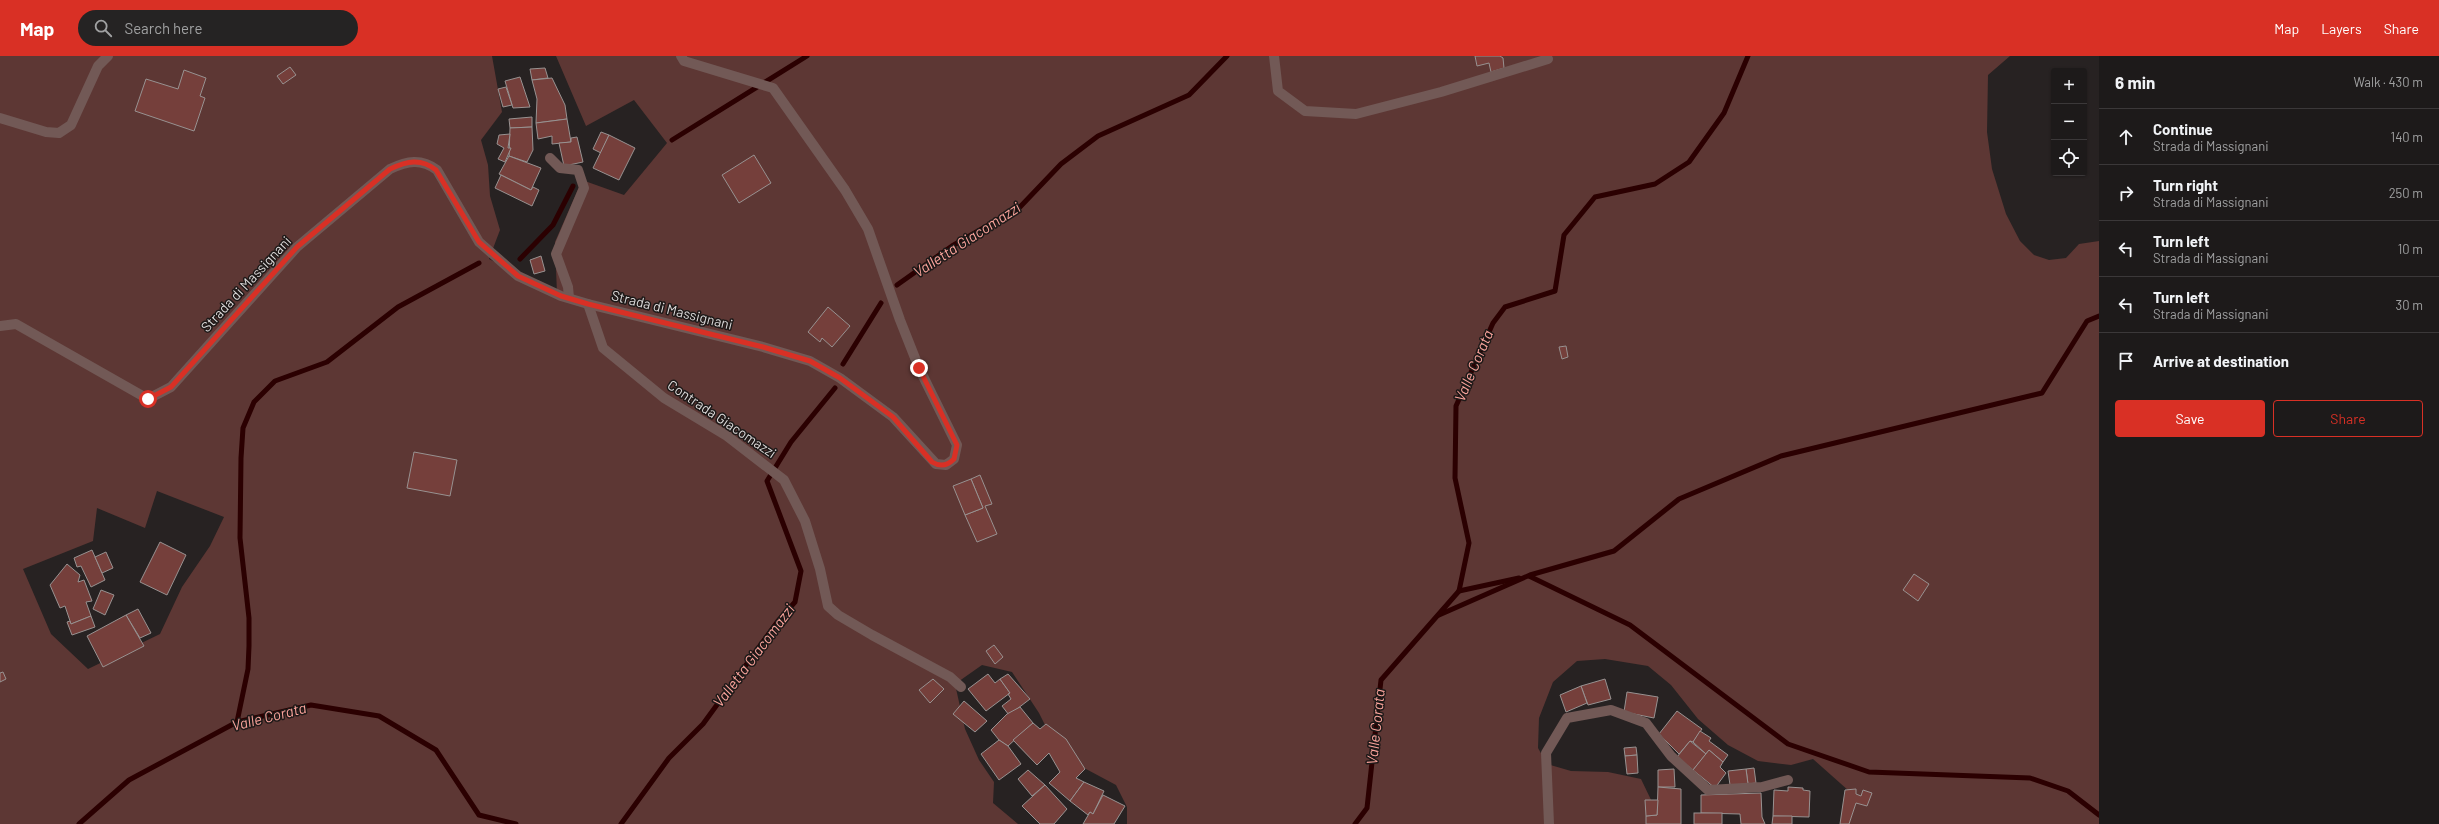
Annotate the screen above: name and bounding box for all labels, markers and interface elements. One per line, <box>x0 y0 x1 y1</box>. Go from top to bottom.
search box <box>78 10 358 46</box>
text: Map <box>20 17 54 40</box>
icon: search <box>92 17 114 39</box>
text: Search here <box>124 19 202 37</box>
text: Map <box>2274 20 2299 37</box>
text: Layers <box>2321 20 2362 37</box>
text: Share <box>2384 20 2419 37</box>
map controls <box>2051 68 2087 176</box>
button: + <box>2051 68 2087 104</box>
text: 6 min <box>2115 72 2155 92</box>
text: Walk · 430 m <box>2354 74 2423 90</box>
button: − <box>2051 104 2087 140</box>
text: Continue <box>2153 120 2213 138</box>
icon: ahead <box>2115 126 2137 148</box>
text: 140 m <box>2391 129 2423 145</box>
text: Strada di Massignani <box>2153 138 2269 154</box>
button: locate <box>2051 140 2087 176</box>
text: Turn right <box>2153 176 2218 194</box>
icon: right <box>2115 182 2137 204</box>
text: 250 m <box>2389 185 2423 201</box>
text: Strada di Massignani <box>2153 194 2269 210</box>
water label: Valletta Giacomazzi <box>909 198 1024 281</box>
street label: Strada di Massignani <box>197 232 294 335</box>
text: Turn left <box>2153 232 2209 250</box>
icon: left <box>2115 238 2137 260</box>
text: 10 m <box>2398 241 2423 257</box>
text: Strada di Massignani <box>2153 250 2269 266</box>
street label: Strada di Massignani <box>610 286 735 333</box>
text: Turn left <box>2153 288 2209 306</box>
icon: left <box>2115 294 2137 316</box>
text: 30 m <box>2396 297 2423 313</box>
text: Strada di Massignani <box>2153 306 2269 322</box>
water label: Valle Corata <box>1450 327 1496 404</box>
icon: arrive <box>2115 350 2137 372</box>
text: Arrive at destination <box>2153 352 2289 370</box>
route end <box>910 359 928 377</box>
street label: Contrada Giacomazzi <box>665 376 780 461</box>
route start <box>139 390 157 408</box>
button: Save <box>2115 400 2265 437</box>
button: Share <box>2273 400 2423 437</box>
water label: Valletta Giacomazzi <box>709 600 798 710</box>
water label: Valle Corata <box>1362 688 1388 766</box>
water label: Valle Corata <box>230 698 308 734</box>

